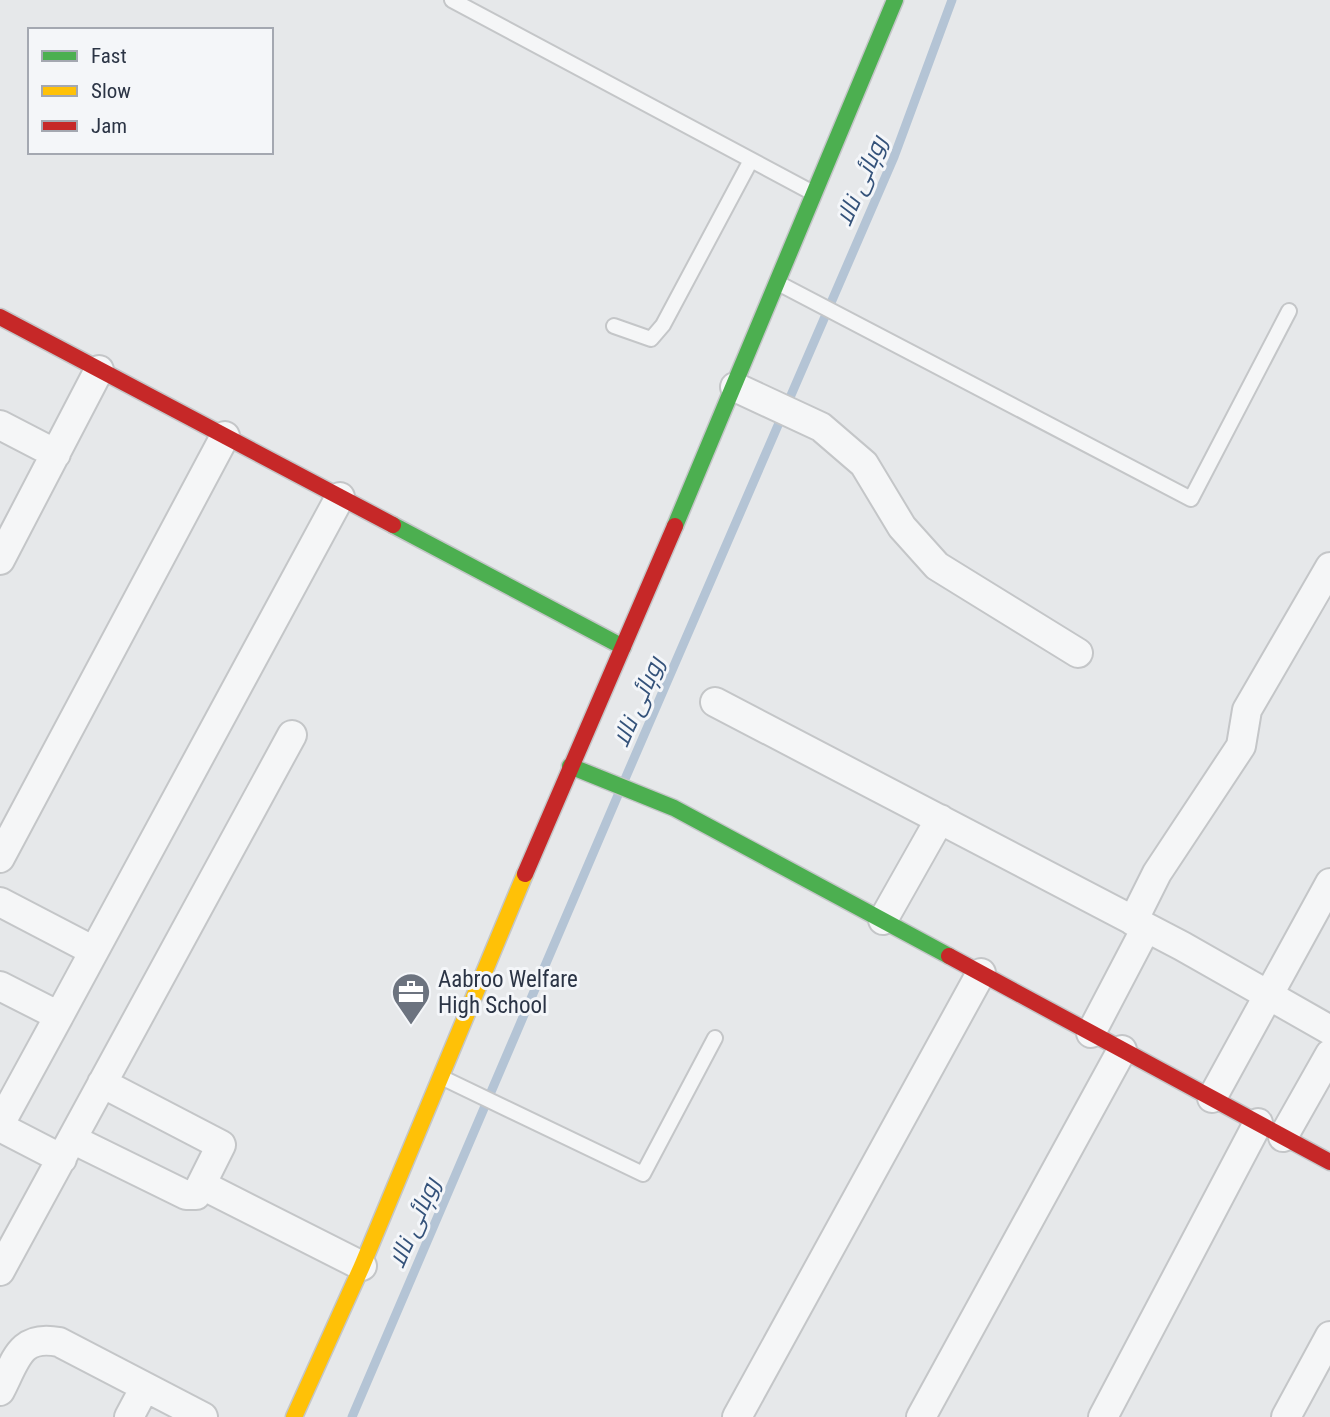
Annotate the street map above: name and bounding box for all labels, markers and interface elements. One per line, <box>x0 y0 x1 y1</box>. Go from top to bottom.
legend <box>28 28 273 154</box>
text: Fast <box>91 44 127 68</box>
text: Slow <box>91 79 131 103</box>
text: Jam <box>91 114 127 138</box>
water label: روہائی نالا <box>830 130 895 231</box>
water label: روہائی نالا <box>607 651 672 752</box>
place label: Aabroo Welfare High School <box>438 966 578 1019</box>
office icon: Aabroo Welfare High School <box>390 971 432 1026</box>
water label: روہائی نالا <box>383 1172 448 1273</box>

